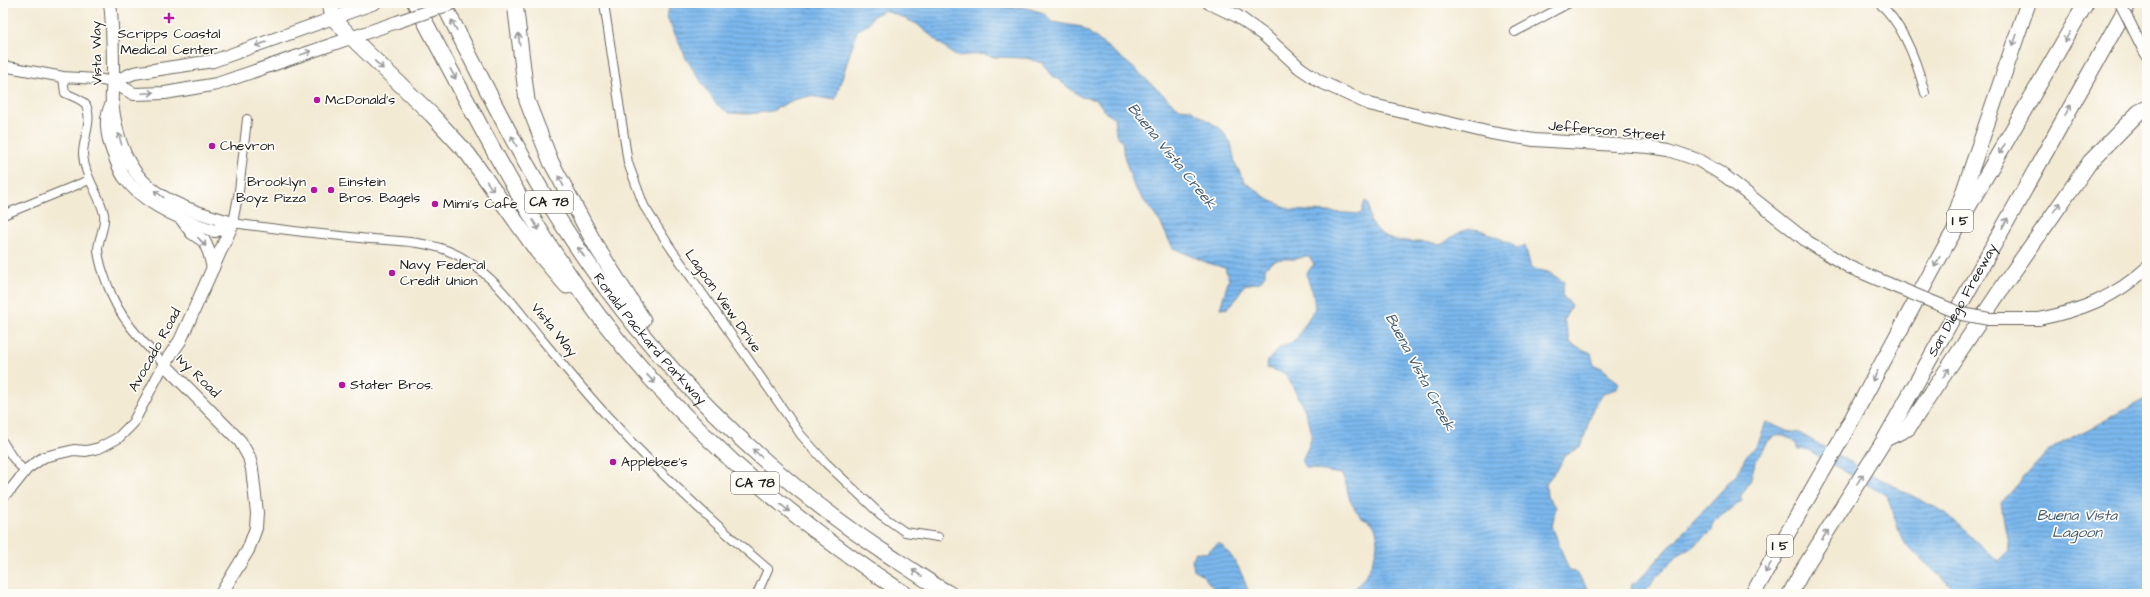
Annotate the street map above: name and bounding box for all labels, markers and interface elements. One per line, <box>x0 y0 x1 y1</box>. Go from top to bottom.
marker: Scripps Coastal Medical Center <box>163 12 175 24</box>
one-way arrow <box>450 19 458 31</box>
street label: Vista Way <box>86 20 108 85</box>
place label: Scripps Coastal Medical Center <box>118 24 220 60</box>
one-way arrow <box>2062 31 2070 43</box>
one-way arrow <box>515 33 523 46</box>
one-way arrow <box>2011 33 2018 46</box>
one-way arrow <box>254 41 267 48</box>
one-way arrow <box>300 49 312 57</box>
one-way arrow <box>374 60 384 69</box>
one-way arrow <box>450 68 458 80</box>
one-way arrow <box>141 90 154 97</box>
place label: McDonald's <box>325 90 395 110</box>
marker: McDonald's <box>312 95 322 105</box>
water label: Buena Vista Creek <box>1123 99 1222 214</box>
one-way arrow <box>2065 104 2073 116</box>
street label: Jefferson Street <box>1548 116 1667 146</box>
one-way arrow <box>116 133 124 146</box>
one-way arrow <box>510 135 518 147</box>
place label: Chevron <box>220 136 274 156</box>
marker: Chevron <box>207 141 217 151</box>
one-way arrow <box>1997 143 2005 155</box>
place label: Brooklyn Boyz Pizza <box>236 172 306 208</box>
place label: Einstein Bros. Bagels <box>339 172 420 208</box>
one-way arrow <box>557 175 564 187</box>
one-way arrow <box>486 180 494 191</box>
marker: Brooklyn Boyz Pizza <box>309 185 319 195</box>
marker: Einstein Bros. Bagels <box>326 185 336 195</box>
one-way arrow <box>154 190 165 198</box>
road number: CA 78 <box>525 191 573 213</box>
place label: Mimi's Cafe <box>443 194 518 214</box>
marker: Mimi's Cafe <box>430 199 440 209</box>
one-way arrow <box>2053 202 2061 213</box>
road number: I 5 <box>1947 210 1973 232</box>
one-way arrow <box>2001 217 2009 229</box>
one-way arrow <box>533 219 541 231</box>
one-way arrow <box>198 237 207 247</box>
street label: San Diego Freeway <box>1923 240 2003 360</box>
street label: Lagoon View Drive <box>680 245 766 357</box>
one-way arrow <box>577 247 585 258</box>
place label: Navy Federal Credit Union <box>400 255 486 291</box>
one-way arrow <box>1933 256 1940 268</box>
marker: Navy Federal Credit Union <box>387 268 397 278</box>
street label: Ronald Packard Parkway <box>588 269 711 410</box>
street label: Vista Way <box>526 299 582 362</box>
street label: Avocado Road <box>124 305 186 395</box>
water label: Buena Vista Creek <box>1380 309 1460 435</box>
street label: Ivy Road <box>172 350 224 402</box>
one-way arrow <box>1942 368 1950 379</box>
one-way arrow <box>1871 370 1878 382</box>
one-way arrow <box>646 374 656 384</box>
place label: Stater Bros. <box>350 375 433 395</box>
marker: Stater Bros. <box>337 380 347 390</box>
one-way arrow <box>753 449 763 458</box>
place label: Applebee's <box>621 452 688 472</box>
marker: Applebee's <box>608 457 618 467</box>
road number: CA 78 <box>731 472 779 494</box>
one-way arrow <box>1857 473 1865 485</box>
one-way arrow <box>780 503 791 512</box>
water label: Buena Vista Lagoon <box>2037 505 2119 544</box>
one-way arrow <box>1821 530 1829 541</box>
road number: I 5 <box>1767 535 1793 557</box>
one-way arrow <box>1763 562 1771 574</box>
one-way arrow <box>912 569 923 577</box>

